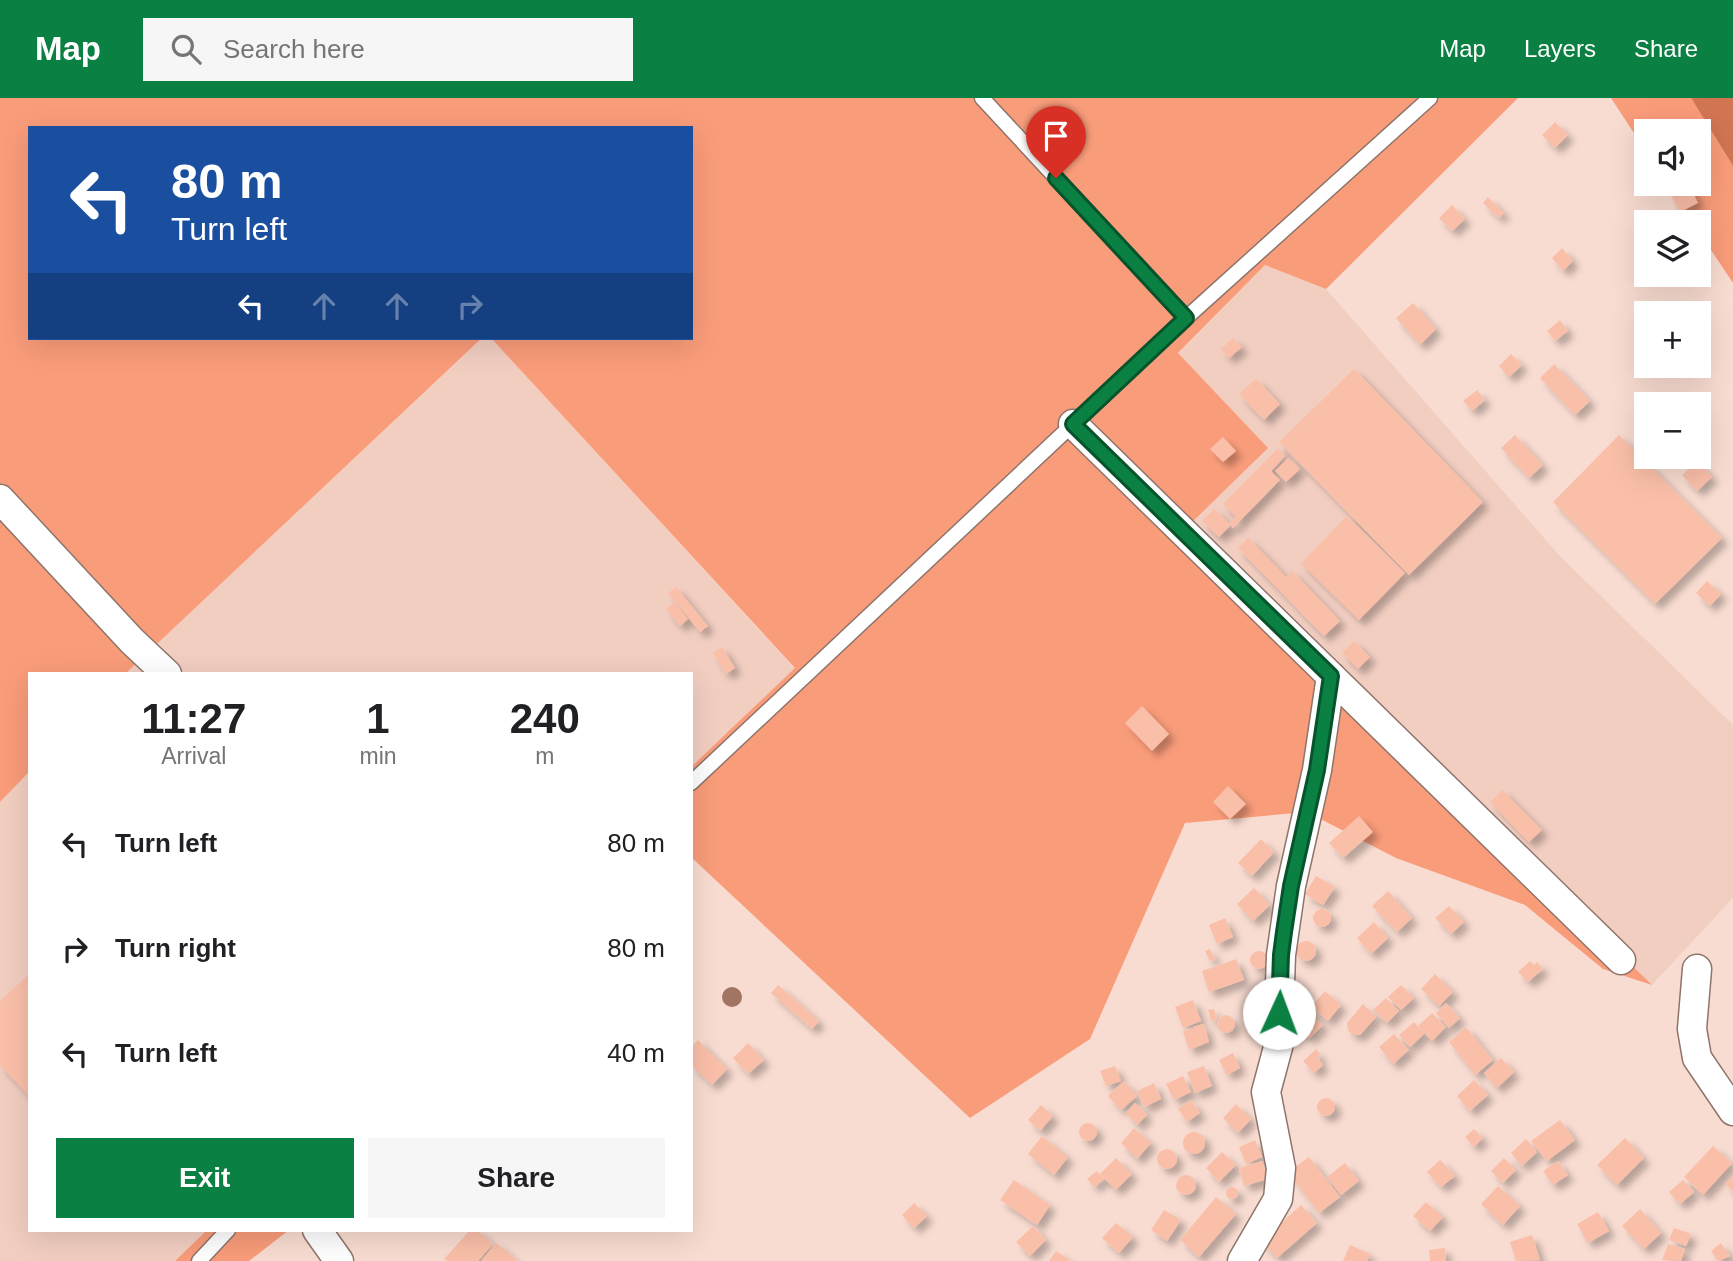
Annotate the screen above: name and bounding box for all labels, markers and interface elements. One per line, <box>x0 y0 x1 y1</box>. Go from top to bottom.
search box <box>143 18 633 81</box>
text: Map <box>35 30 101 67</box>
icon: search <box>167 30 205 68</box>
text: Search here <box>223 34 365 64</box>
text: Map <box>1439 35 1486 62</box>
text: Layers <box>1524 35 1596 62</box>
text: Share <box>1634 35 1698 62</box>
pin <box>1026 106 1086 178</box>
icon: arrive <box>1037 117 1075 155</box>
map controls <box>1634 119 1711 469</box>
button: sound <box>1634 119 1711 196</box>
icon: left <box>56 154 147 245</box>
text: 80 m <box>171 154 283 208</box>
button: layers <box>1634 210 1711 287</box>
text: Turn left <box>171 211 287 247</box>
icon: left <box>232 287 270 325</box>
icon: ahead <box>305 287 343 325</box>
icon: ahead <box>378 287 416 325</box>
icon: right <box>451 287 489 325</box>
button: + <box>1634 301 1711 378</box>
button: − <box>1634 392 1711 469</box>
text: 11:27 <box>141 695 246 742</box>
text: 1 <box>366 695 390 742</box>
text: 240 <box>510 695 580 742</box>
text: Arrival <box>161 743 226 769</box>
text: min <box>359 743 397 769</box>
text: m <box>535 743 554 769</box>
icon: left <box>56 825 94 863</box>
text: Turn left <box>115 828 217 858</box>
text: 80 m <box>607 828 665 858</box>
icon: right <box>56 930 94 968</box>
text: Turn right <box>115 933 236 963</box>
text: 80 m <box>607 933 665 963</box>
position arrow <box>1242 976 1316 1050</box>
icon: left <box>56 1035 94 1073</box>
text: Turn left <box>115 1038 217 1068</box>
text: 40 m <box>607 1038 665 1068</box>
button: Exit <box>56 1138 354 1218</box>
button: Share <box>368 1138 665 1218</box>

